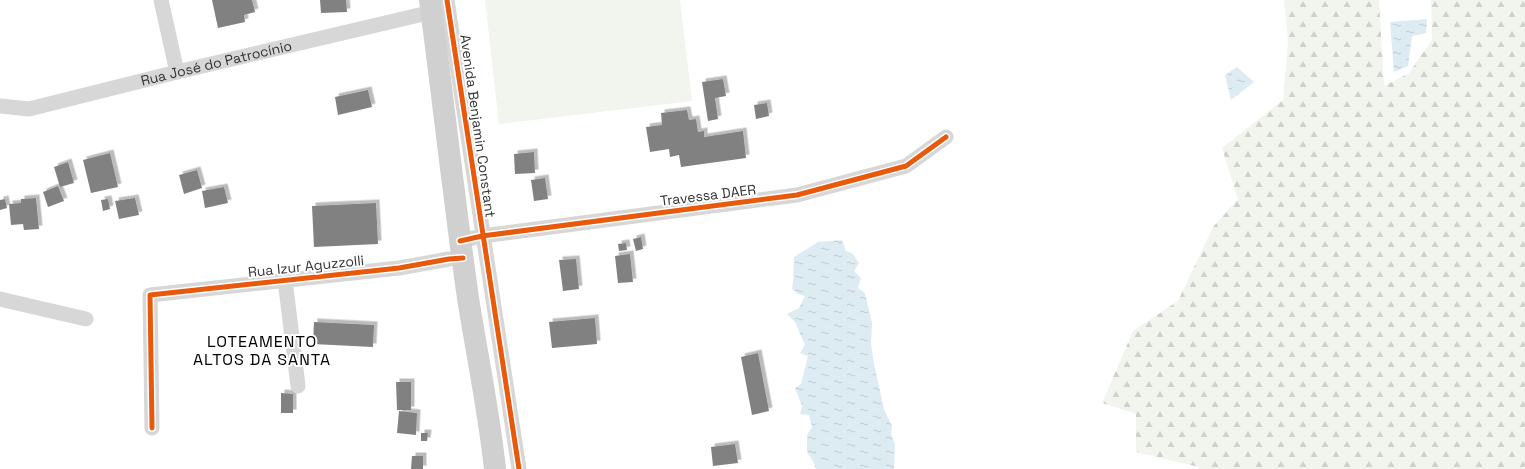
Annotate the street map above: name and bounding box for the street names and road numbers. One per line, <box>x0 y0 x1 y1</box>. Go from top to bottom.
street label: Avenida Benjamin Constant <box>456 33 500 219</box>
street label: Rua José do Patrocínio <box>139 36 294 90</box>
street label: Travessa DAER <box>659 180 757 210</box>
street label: Rua Izur Aguzzolli <box>247 251 365 281</box>

